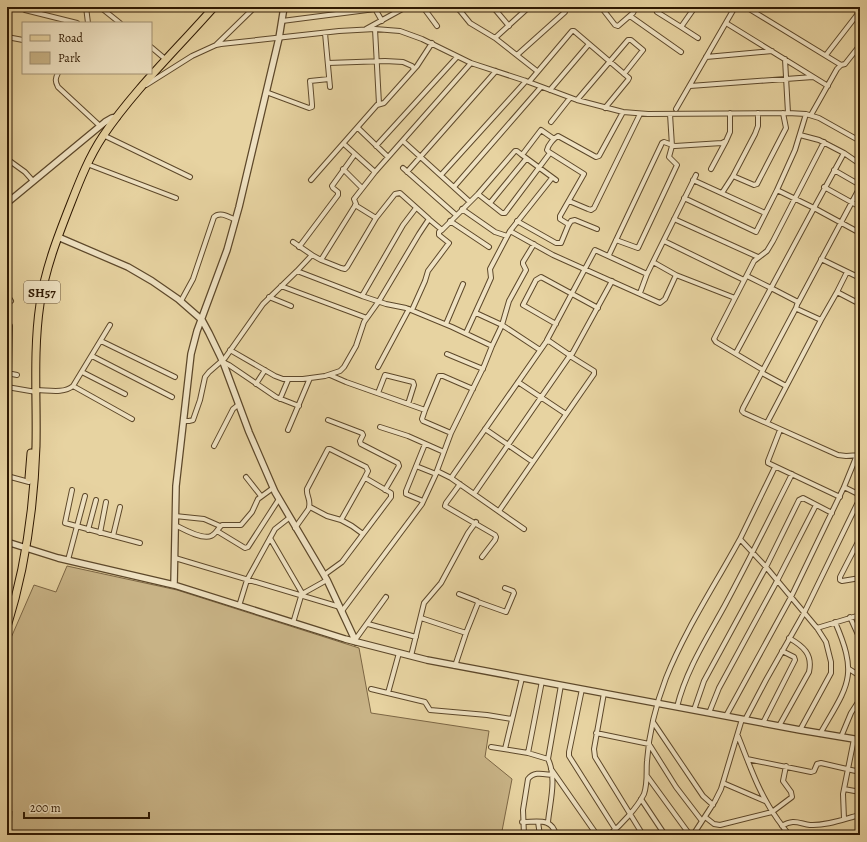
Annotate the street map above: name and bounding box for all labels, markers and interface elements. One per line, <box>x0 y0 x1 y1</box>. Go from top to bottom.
legend <box>22 22 152 74</box>
text: Road <box>58 30 84 46</box>
text: Park <box>58 50 81 66</box>
road number: SH57 <box>24 281 60 303</box>
scale bar <box>24 794 149 820</box>
text: 200 m <box>30 800 61 816</box>

